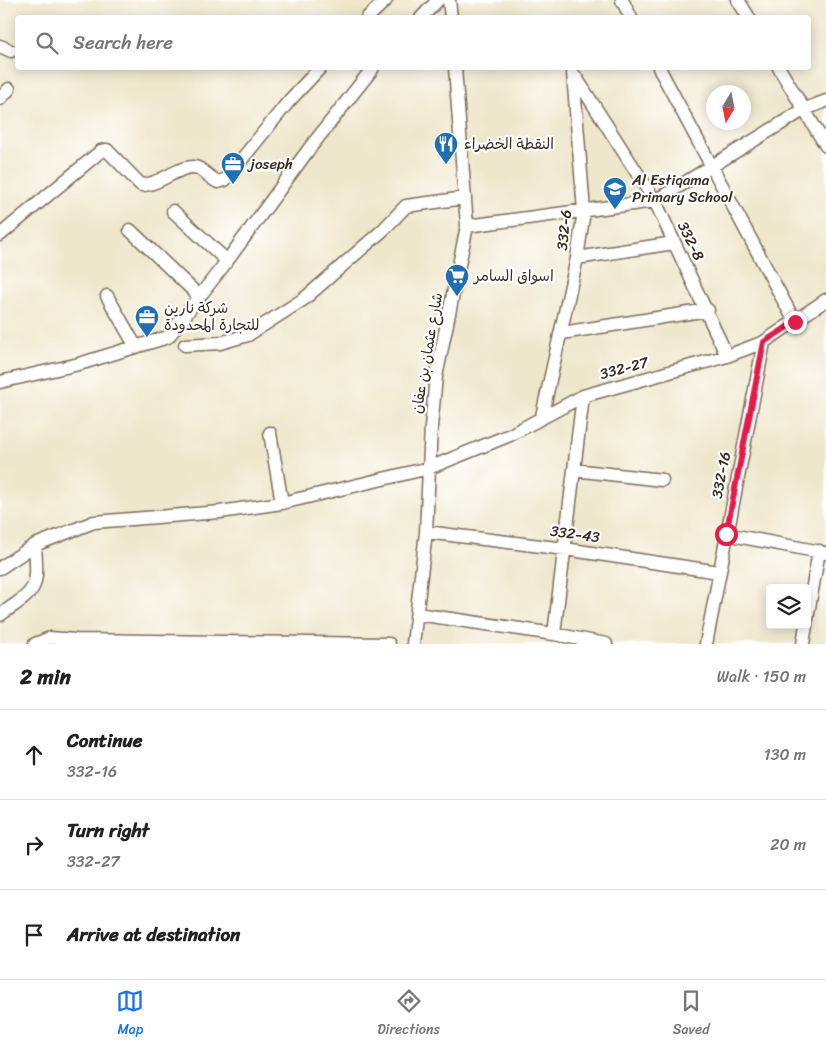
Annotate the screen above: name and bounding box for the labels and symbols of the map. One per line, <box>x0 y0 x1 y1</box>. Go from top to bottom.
north arrow <box>706 85 751 130</box>
restaurant icon: النقطة الخضراء <box>433 131 459 165</box>
place label: النقطة الخضراء <box>464 131 554 157</box>
office icon: joseph <box>220 151 246 185</box>
place label: joseph <box>247 151 293 177</box>
place label: Al Estiqama Primary School <box>631 167 733 210</box>
school or university icon: Al Estiqama Primary School <box>602 176 628 210</box>
street label: 332-6 <box>549 208 579 252</box>
street label: 332-8 <box>670 217 712 265</box>
supermarket icon: اسواق السامر <box>444 263 470 297</box>
place label: اسواق السامر <box>472 263 554 289</box>
street label: شارع عثمان بن عفان <box>404 290 450 416</box>
place label: شركة نارين للتجارة المحدودة <box>164 295 260 338</box>
office icon: شركة نارين للتجارة المحدودة <box>134 304 160 338</box>
route end <box>784 311 807 334</box>
street label: 332-27 <box>597 349 653 387</box>
street label: 332-16 <box>704 449 738 501</box>
street label: 332-43 <box>549 518 601 550</box>
route start <box>715 523 738 546</box>

